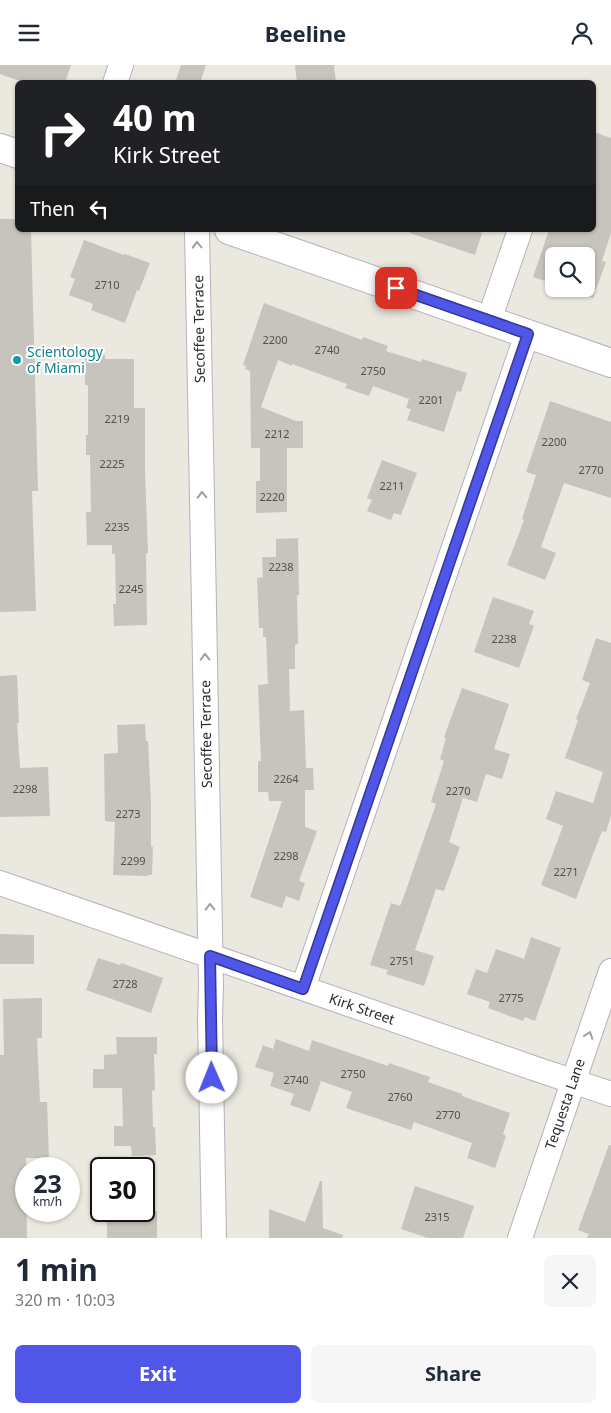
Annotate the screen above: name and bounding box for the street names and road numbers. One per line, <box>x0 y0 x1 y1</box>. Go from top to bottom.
street label: Secoffee Terrace <box>188 275 209 383</box>
street label: Secoffee Terrace <box>195 680 216 788</box>
street label: Kirk Street <box>327 988 398 1029</box>
street label: Tequesta Lane <box>540 1056 589 1152</box>

